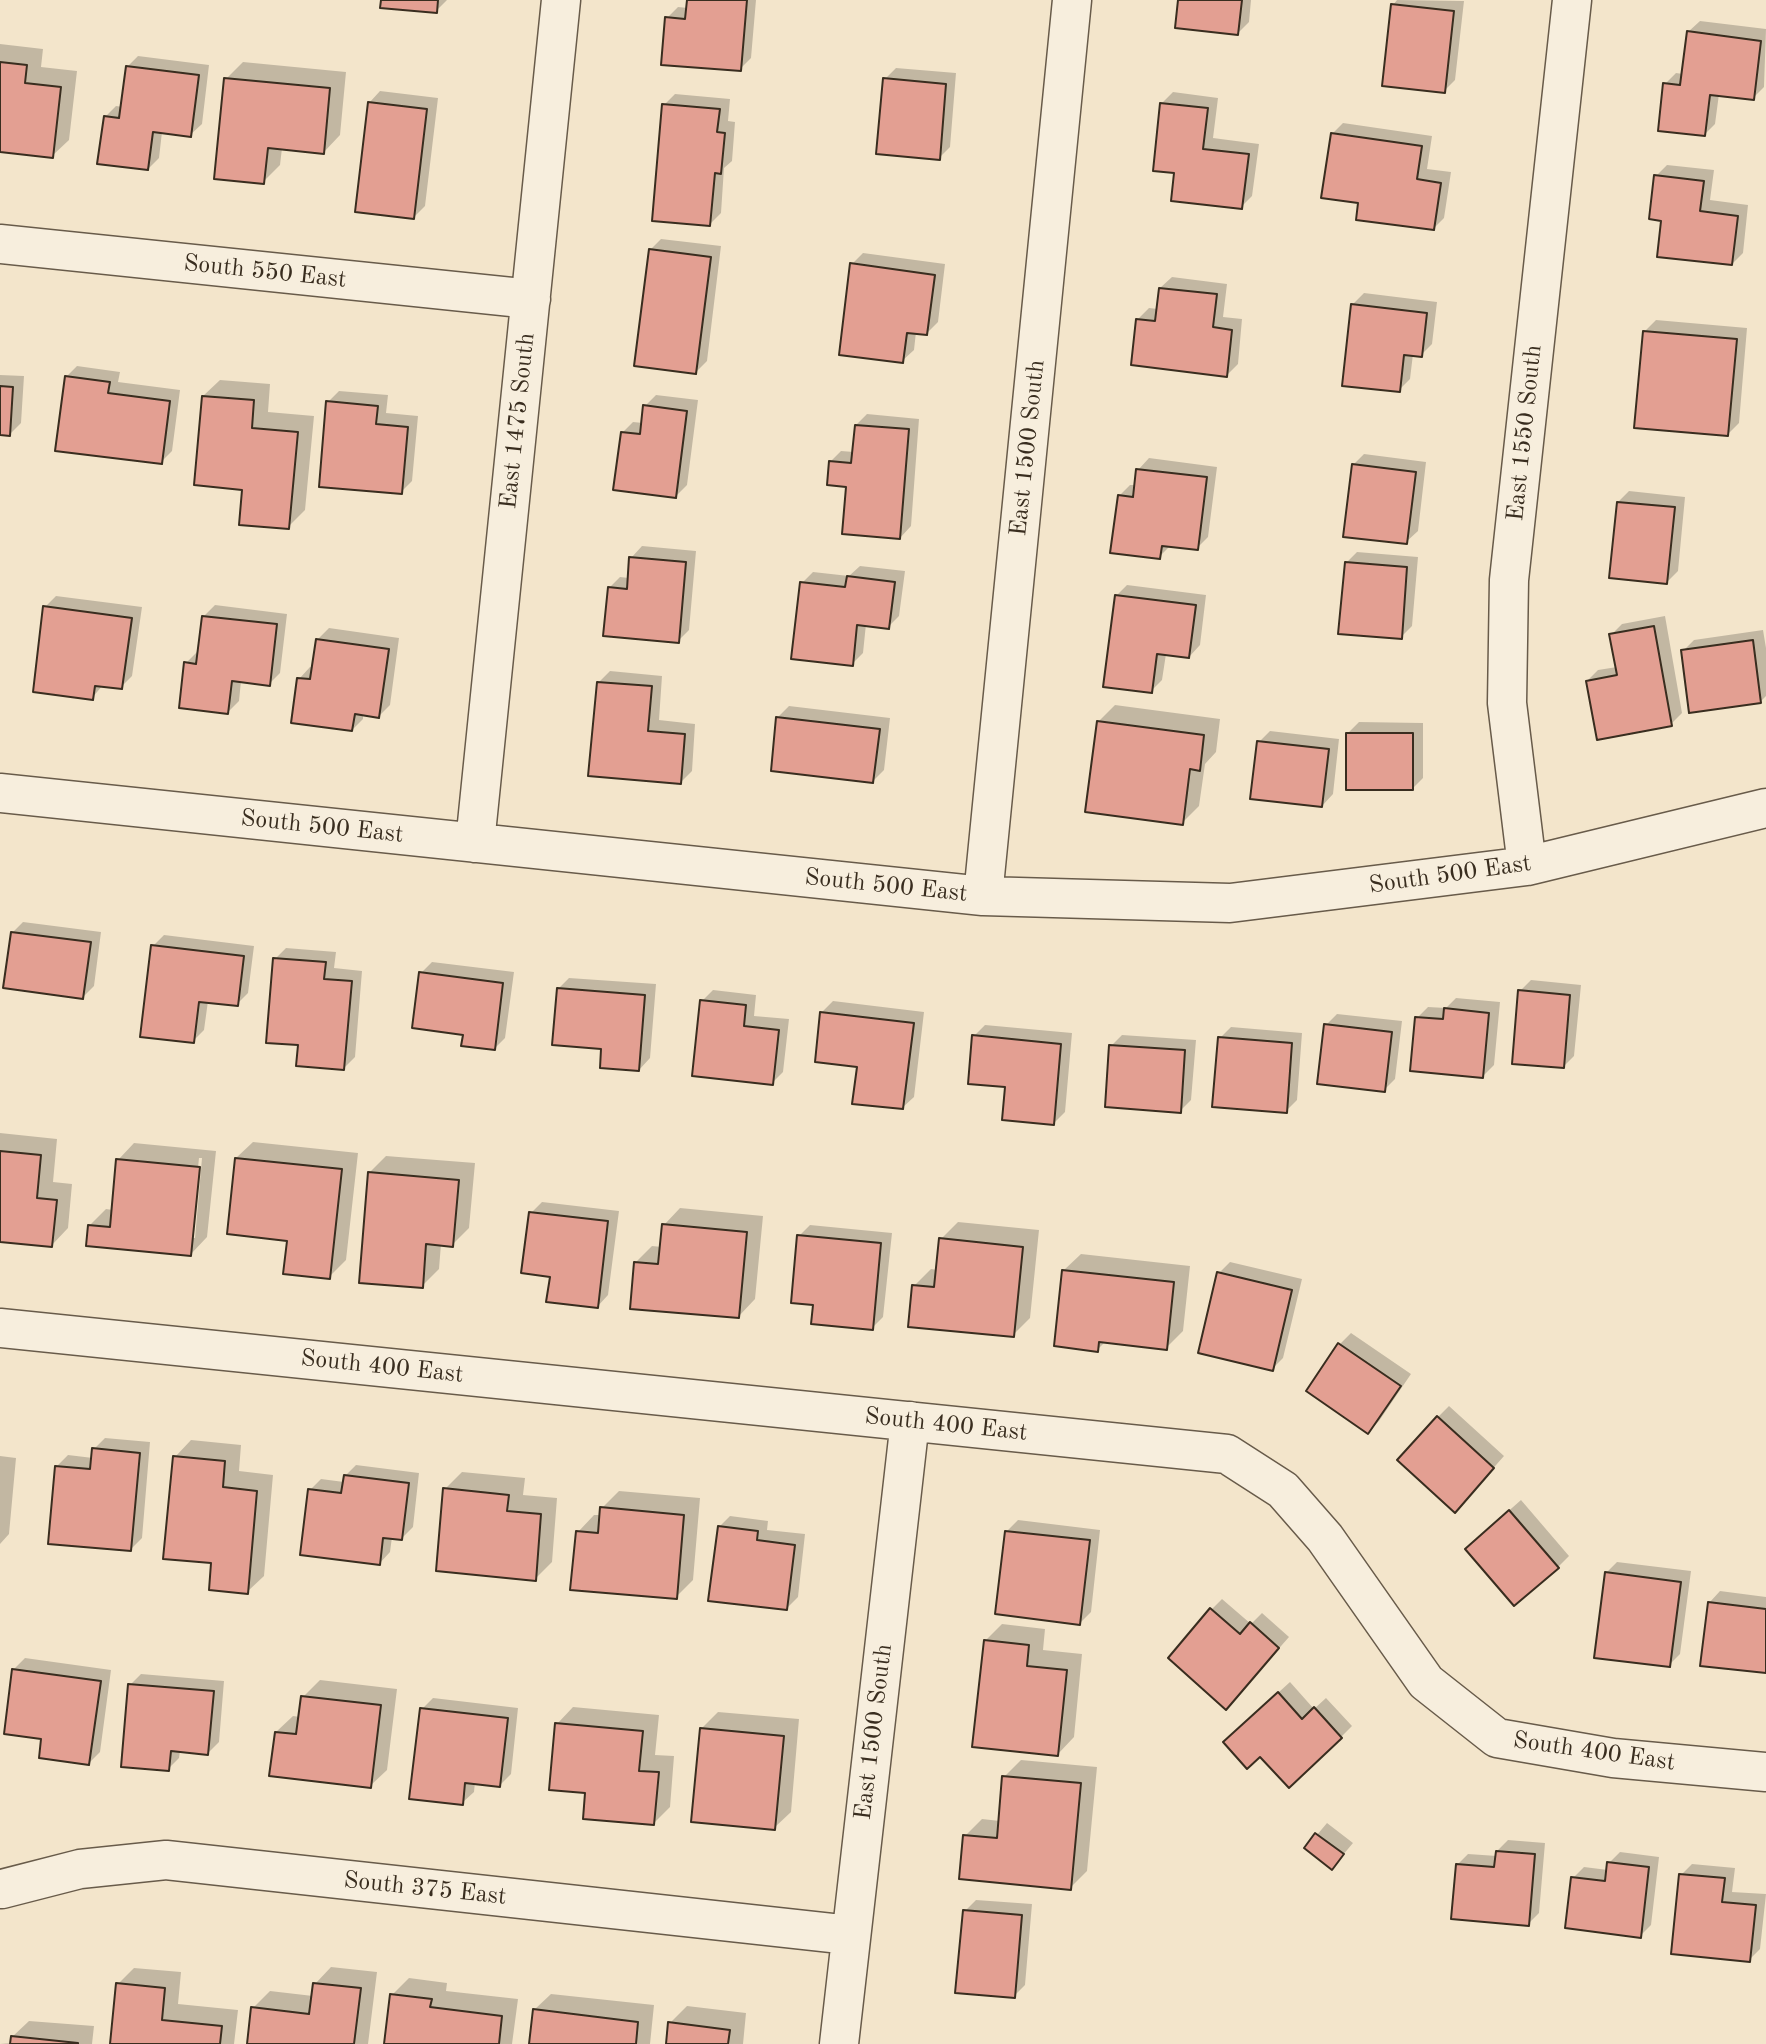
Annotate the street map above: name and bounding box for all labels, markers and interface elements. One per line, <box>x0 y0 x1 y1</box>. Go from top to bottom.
street label: South 550 East <box>182 249 348 295</box>
street label: East 1475 South <box>494 331 542 511</box>
street label: East 1550 South <box>1501 343 1549 523</box>
street label: East 1500 South <box>1004 358 1052 538</box>
street label: South 500 East <box>239 804 405 850</box>
street label: South 500 East <box>1367 849 1533 901</box>
street label: South 500 East <box>803 863 969 909</box>
street label: South 400 East <box>299 1344 465 1390</box>
street label: South 400 East <box>863 1402 1029 1448</box>
street label: East 1500 South <box>849 1642 899 1822</box>
street label: South 400 East <box>1511 1726 1677 1778</box>
street label: South 375 East <box>342 1866 508 1912</box>

